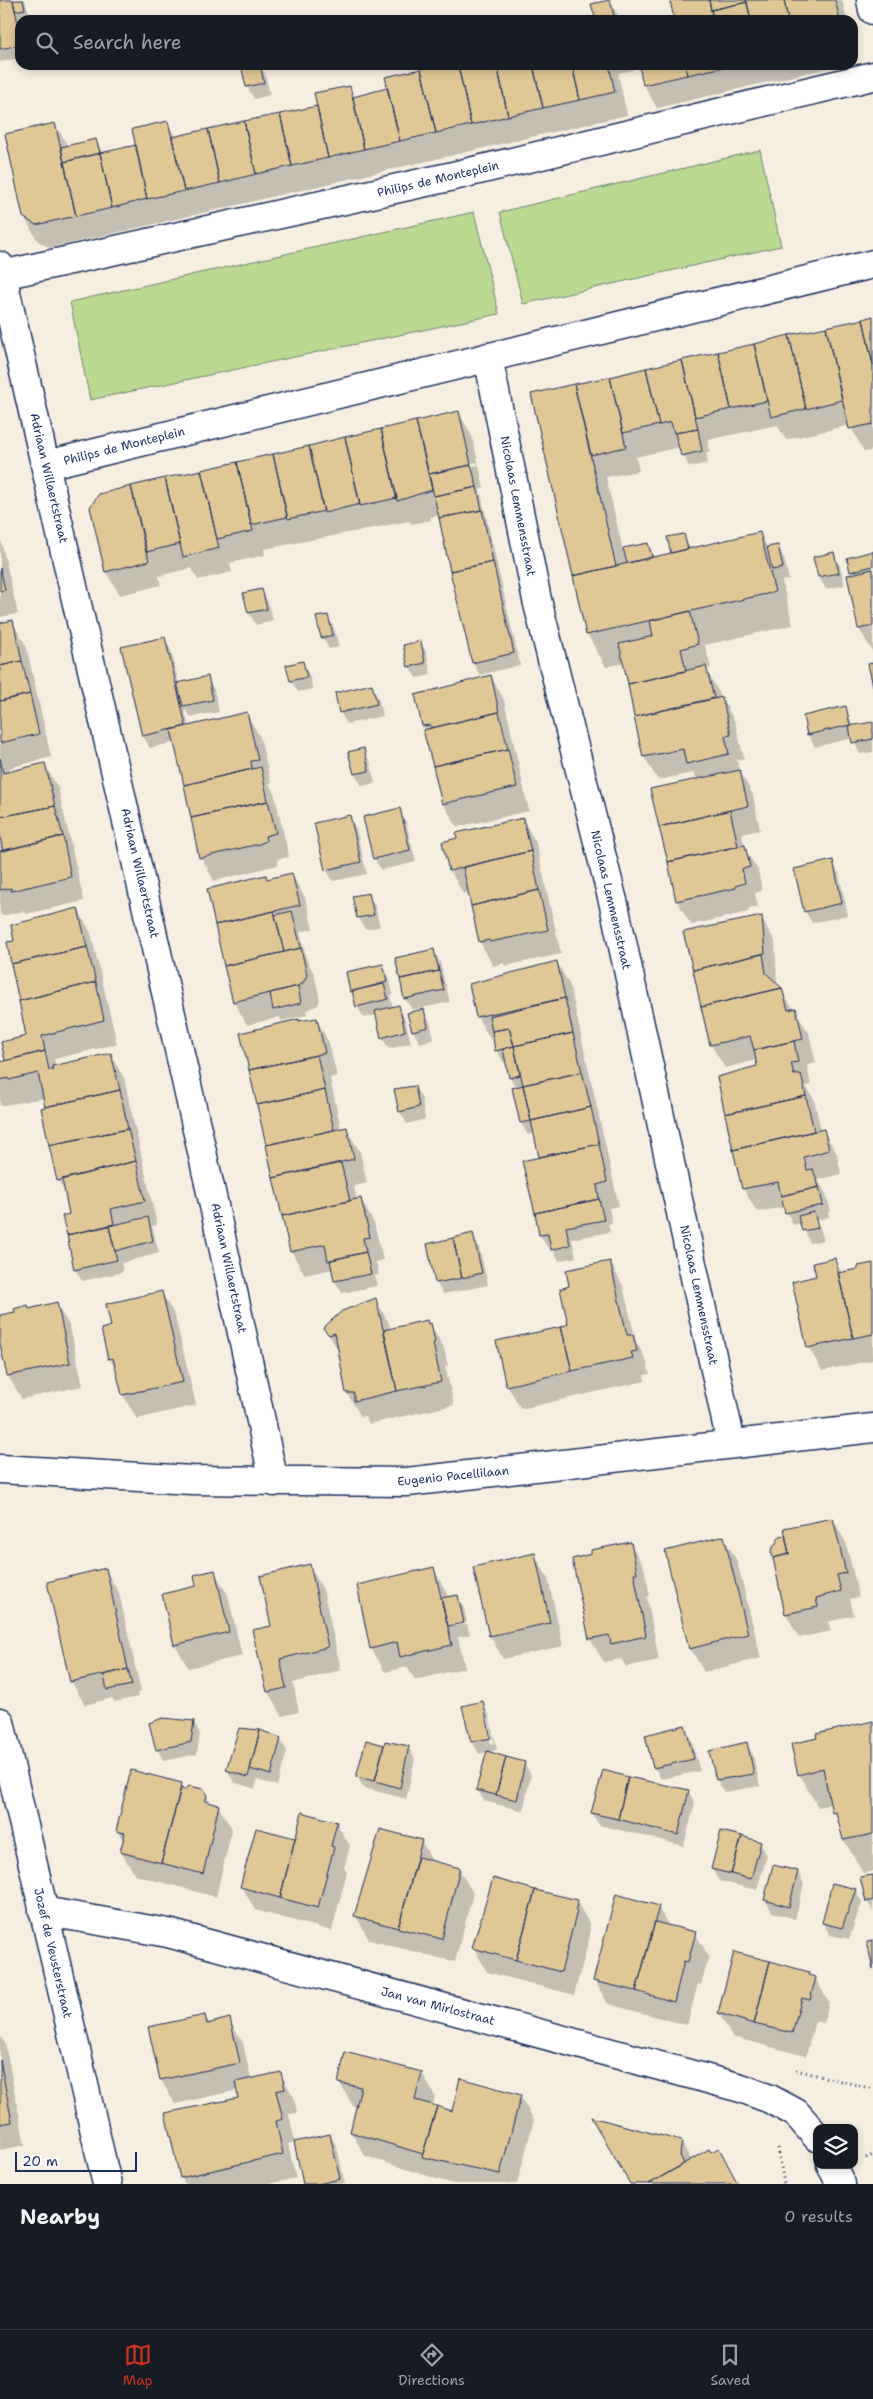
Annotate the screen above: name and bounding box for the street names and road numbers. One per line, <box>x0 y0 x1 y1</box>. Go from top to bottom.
street label: Philips de Monteplein <box>376 157 500 201</box>
street label: Adriaan Willaertstraat <box>26 411 72 545</box>
street label: Philips de Monteplein <box>62 423 186 469</box>
street label: Nicolaas Lemmensstraat <box>497 434 539 578</box>
street label: Adriaan Willaertstraat <box>117 806 163 940</box>
street label: Nicolaas Lemmensstraat <box>587 829 635 971</box>
street label: Adriaan Willaertstraat <box>207 1201 251 1335</box>
street label: Nicolaas Lemmensstraat <box>676 1224 722 1366</box>
street label: Eugenio Pacellilaan <box>396 1462 510 1490</box>
street label: Jozef de Veusterstraat <box>30 1886 76 2020</box>
street label: Jan van Mirlostraat <box>379 1983 497 2029</box>

